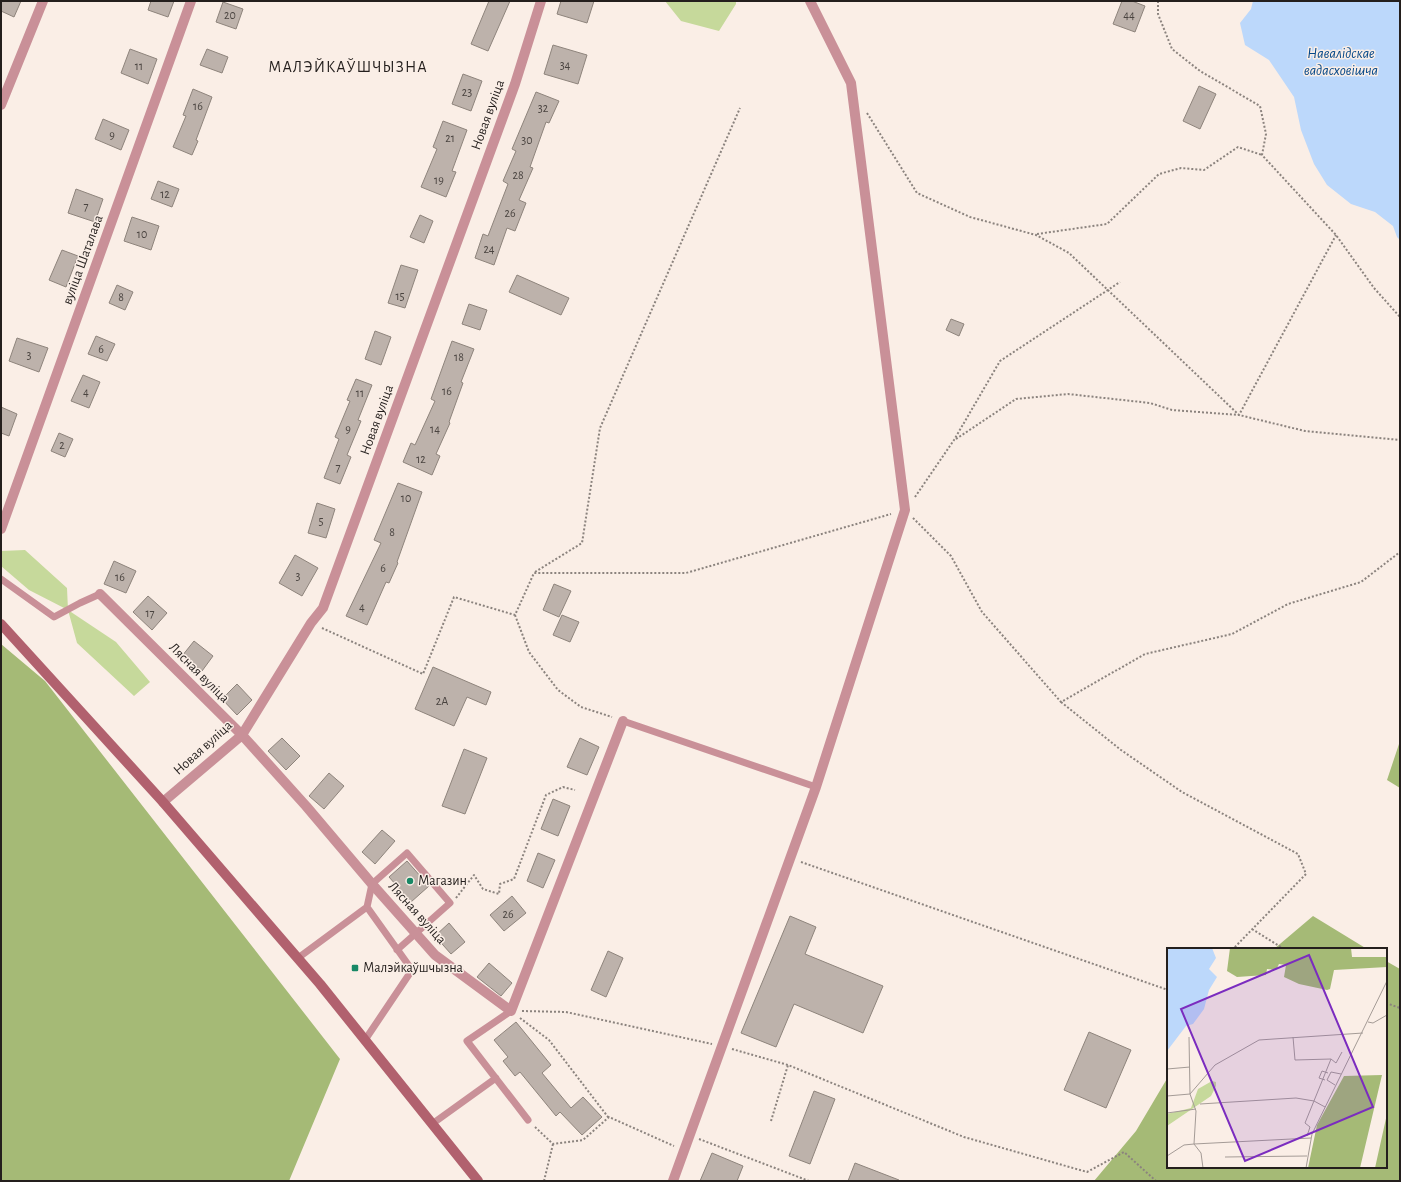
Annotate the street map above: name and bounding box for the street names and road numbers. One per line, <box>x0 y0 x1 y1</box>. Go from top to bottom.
street label: Новая вуліца <box>469 77 507 152</box>
street label: вуліца Шаталава <box>60 213 106 307</box>
street label: Новая вуліца <box>358 382 396 457</box>
street label: Лясная вуліца <box>166 640 232 706</box>
street label: Новая вуліца <box>171 718 236 778</box>
street label: Лясная вуліца <box>385 879 449 947</box>

